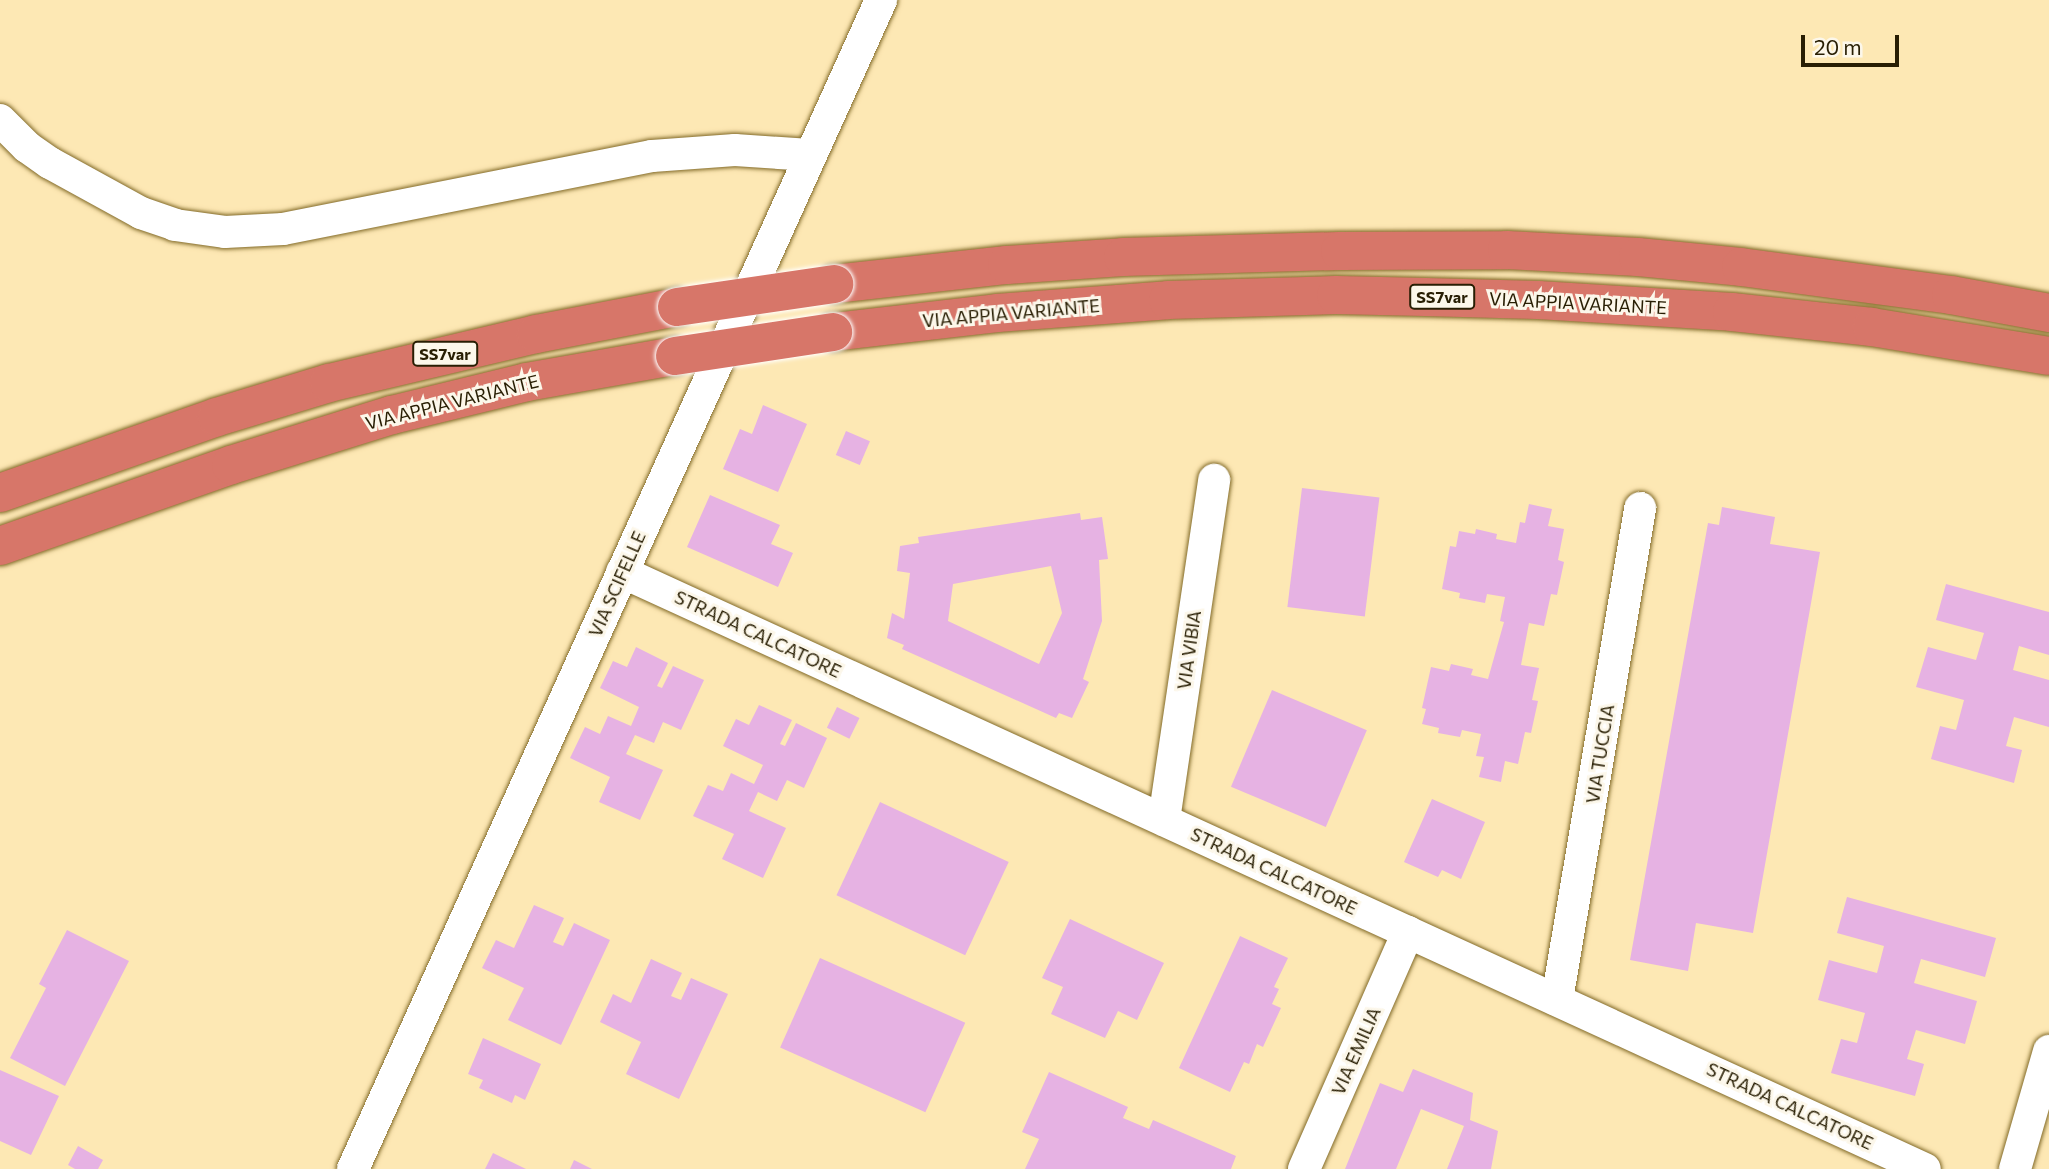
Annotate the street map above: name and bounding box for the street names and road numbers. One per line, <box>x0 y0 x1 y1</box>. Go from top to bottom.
road number: SS7var <box>1409 284 1475 310</box>
street label: VIA APPIA VARIANTE <box>1489 288 1667 318</box>
street label: VIA APPIA VARIANTE <box>921 294 1101 332</box>
road number: SS7var <box>412 342 478 366</box>
street label: VIA APPIA VARIANTE <box>363 370 541 434</box>
street label: VIA SCIFELLE <box>584 528 650 640</box>
street label: STRADA CALCATORE <box>671 586 845 682</box>
street label: VIA VIBIA <box>1173 609 1205 691</box>
street label: VIA TUCCIA <box>1582 703 1618 805</box>
street label: STRADA CALCATORE <box>1187 823 1361 919</box>
street label: VIA EMILIA <box>1327 1004 1385 1098</box>
street label: STRADA CALCATORE <box>1703 1058 1877 1154</box>

